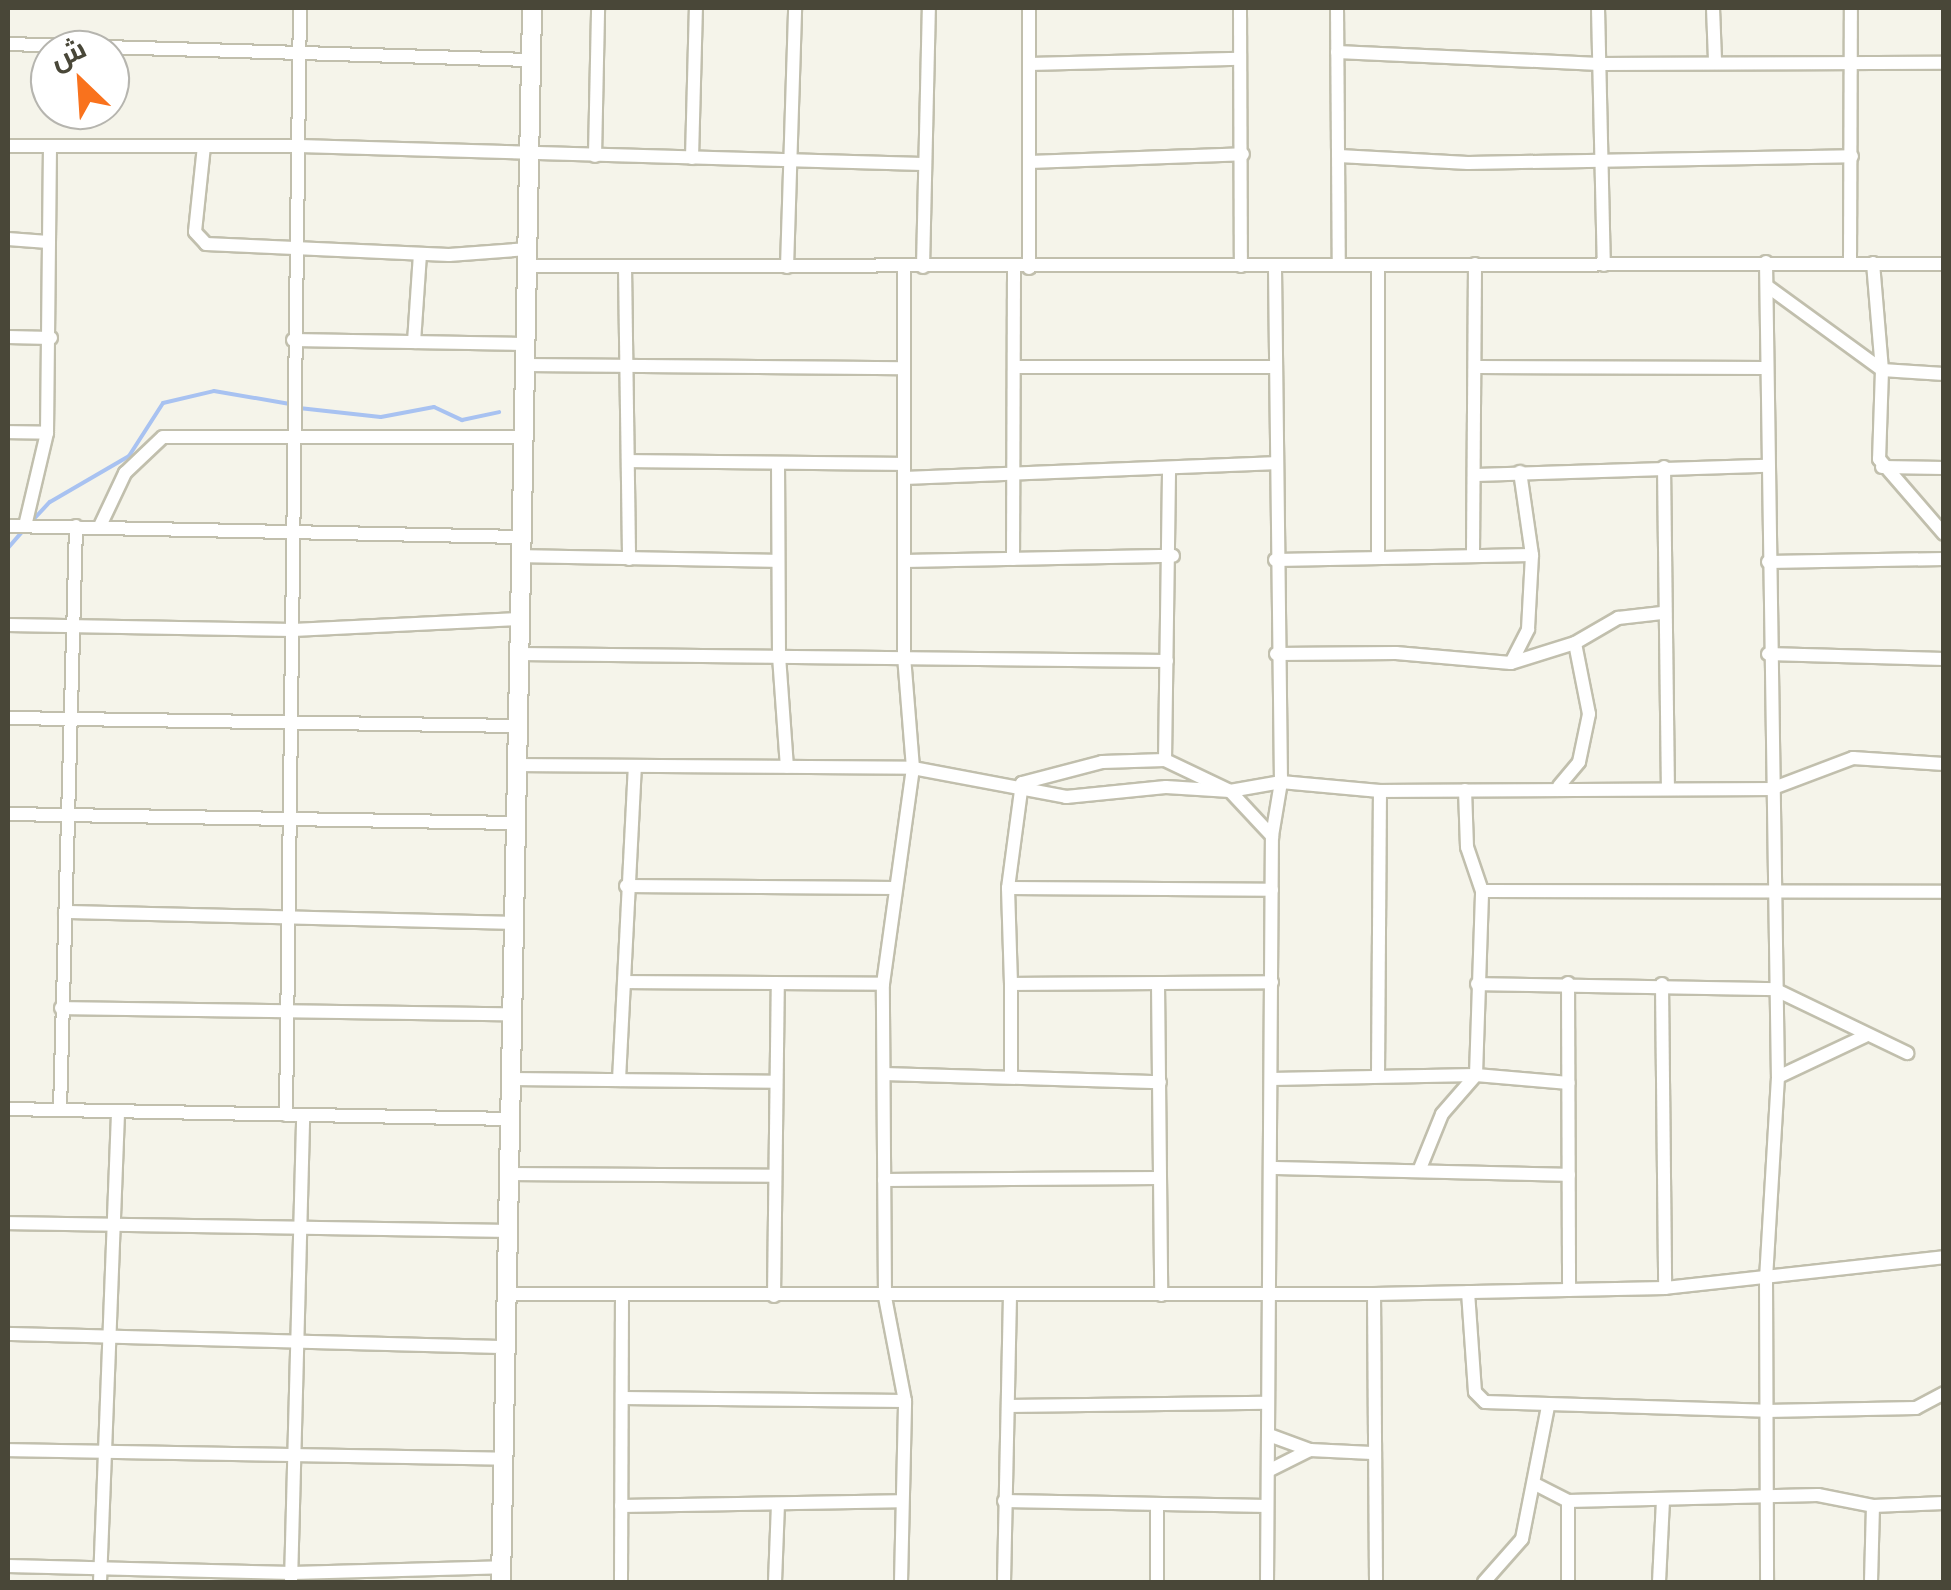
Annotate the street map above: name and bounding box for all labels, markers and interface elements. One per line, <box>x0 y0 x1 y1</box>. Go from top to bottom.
north arrow <box>30 30 130 130</box>
text: ش <box>45 33 91 76</box>

